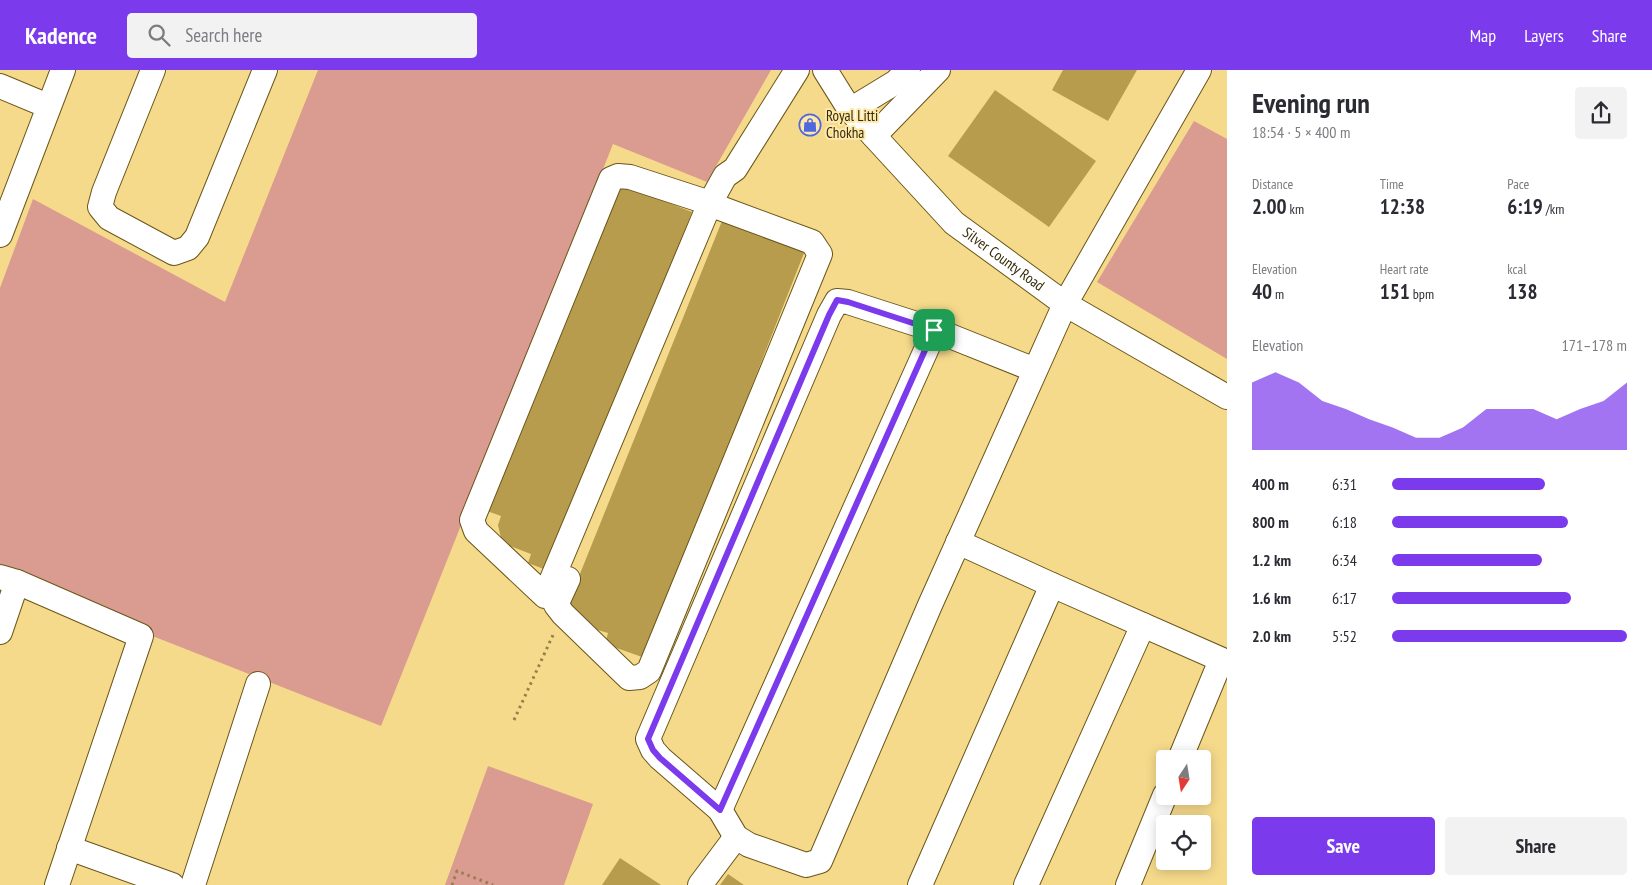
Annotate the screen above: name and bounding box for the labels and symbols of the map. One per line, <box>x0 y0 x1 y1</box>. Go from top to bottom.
place label: Royal Litti Chokha <box>826 106 878 142</box>
shop icon: Royal Litti Chokha <box>798 113 822 137</box>
street label: Silver County Road <box>959 223 1048 295</box>
pin <box>913 309 955 351</box>
north arrow <box>1156 750 1211 805</box>

